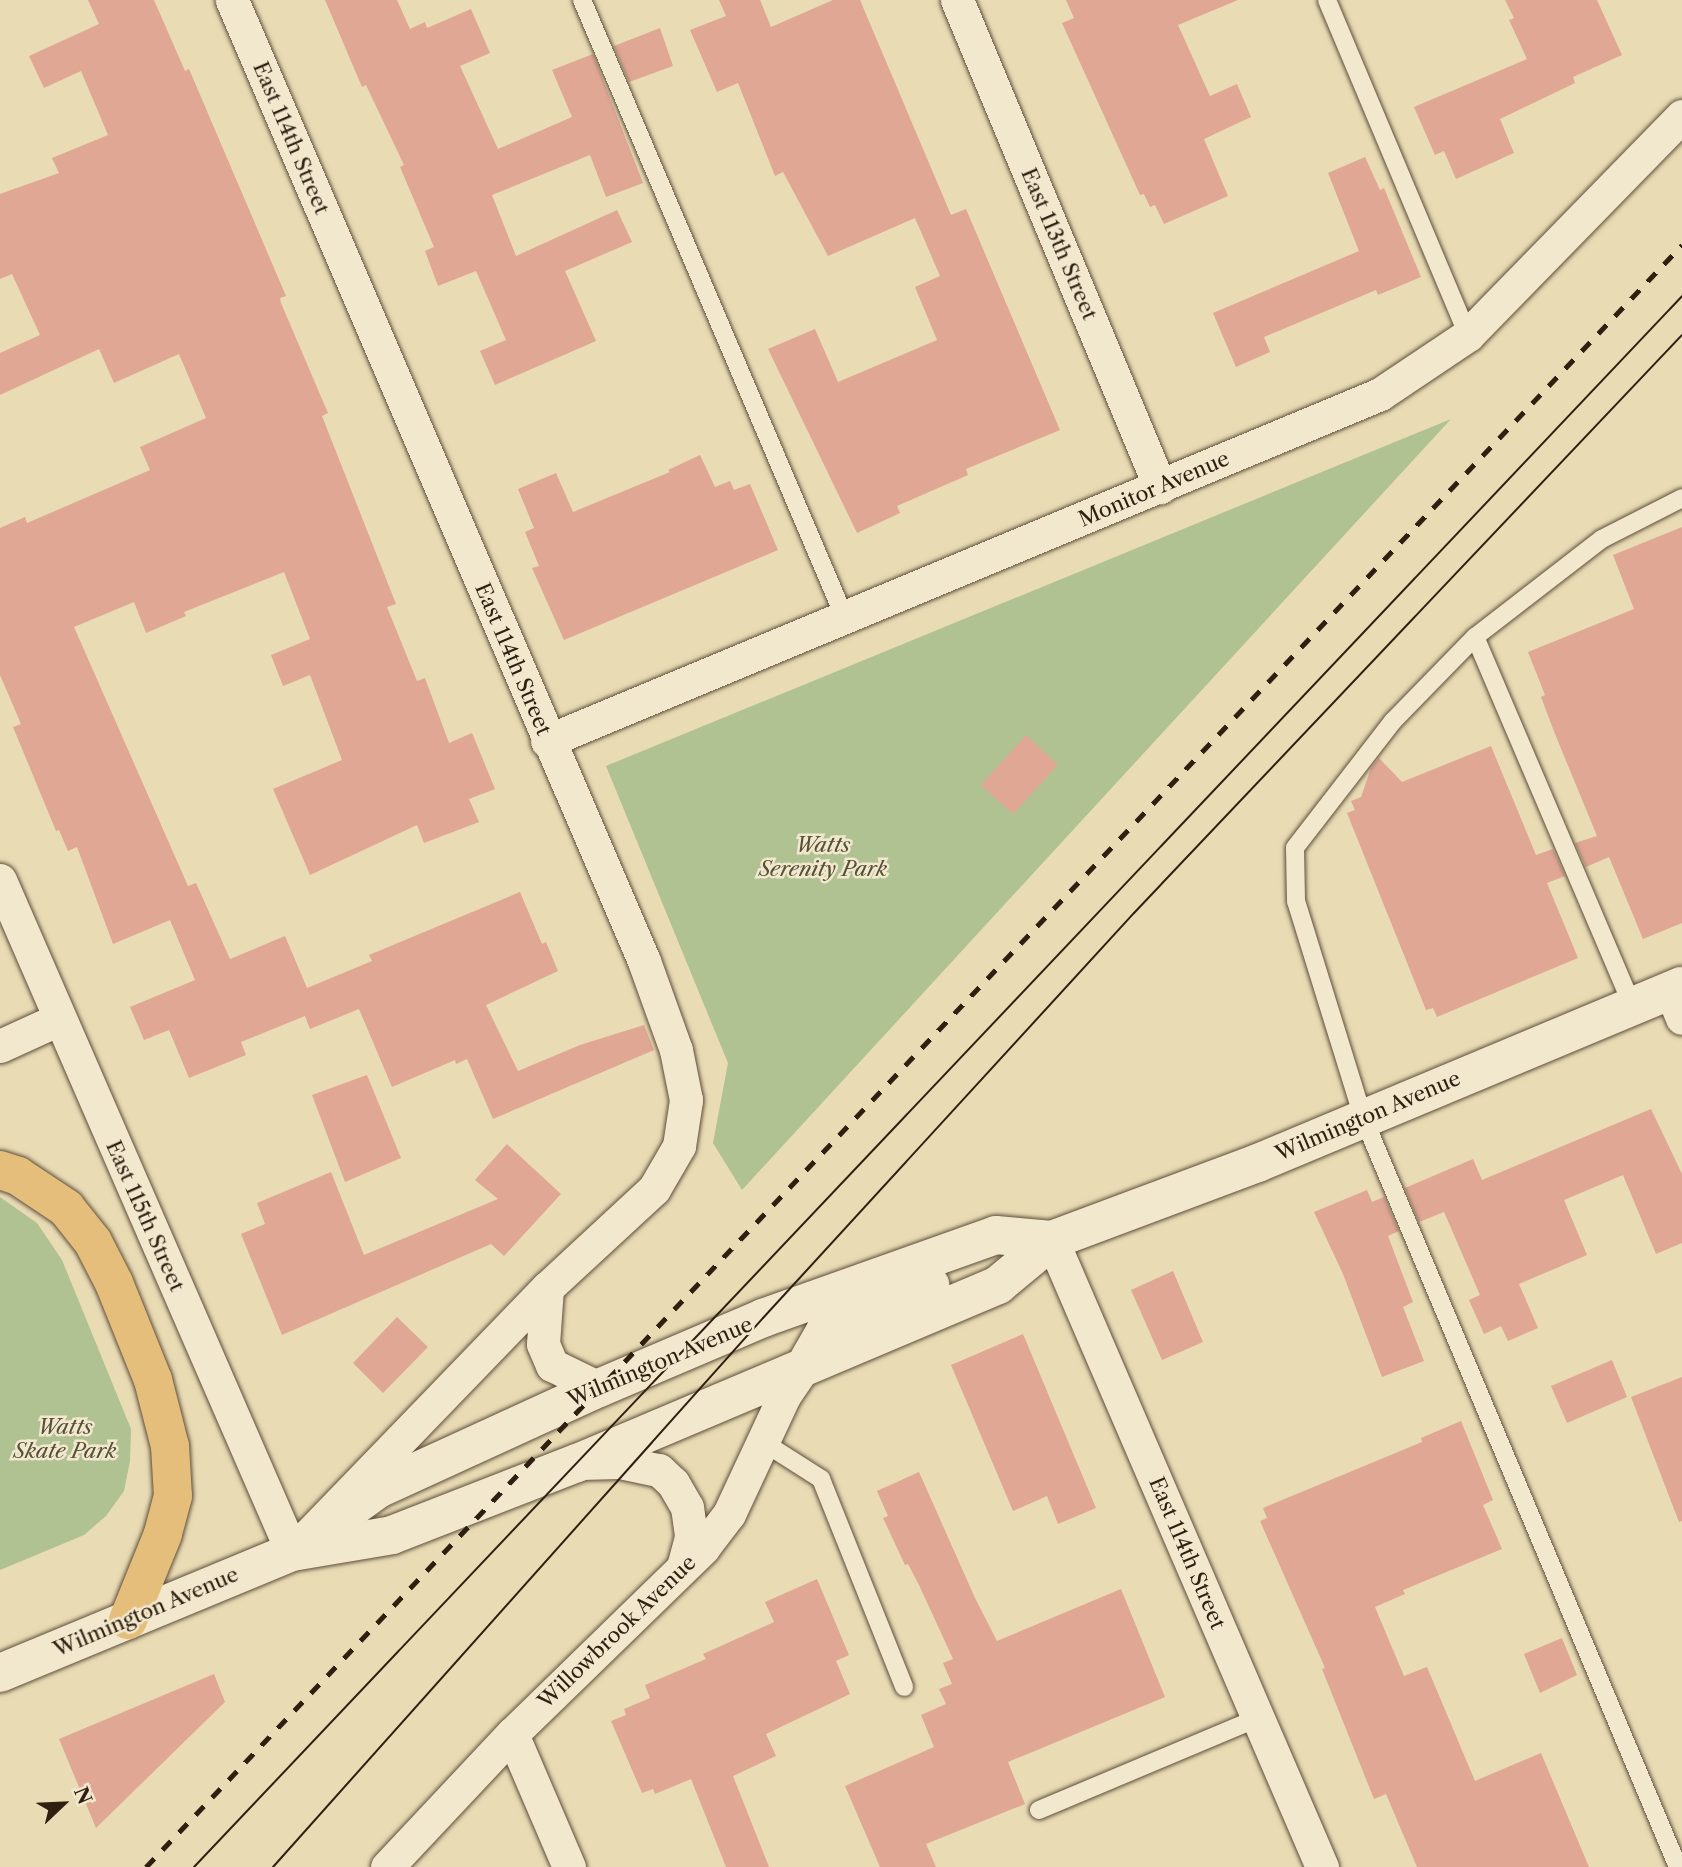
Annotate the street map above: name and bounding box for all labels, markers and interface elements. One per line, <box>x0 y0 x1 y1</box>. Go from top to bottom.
street label: East 114th Street <box>248 58 334 218</box>
street label: East 113th Street <box>1016 164 1102 324</box>
street label: Monitor Avenue <box>1074 446 1234 532</box>
street label: East 114th Street <box>470 579 556 739</box>
park label: Watts Serenity Park <box>759 832 887 882</box>
street label: Wilmington Avenue <box>1271 1065 1465 1167</box>
street label: East 115th Street <box>100 1137 190 1295</box>
street label: Wilmington Avenue <box>563 1311 757 1413</box>
park label: Watts Skate Park <box>14 1414 116 1464</box>
street label: East 114th Street <box>1144 1473 1230 1633</box>
street label: Willowbrook Avenue <box>532 1550 702 1714</box>
street label: Wilmington Avenue <box>49 1561 243 1663</box>
north arrow <box>28 1769 98 1839</box>
text: N <box>69 1783 97 1808</box>

